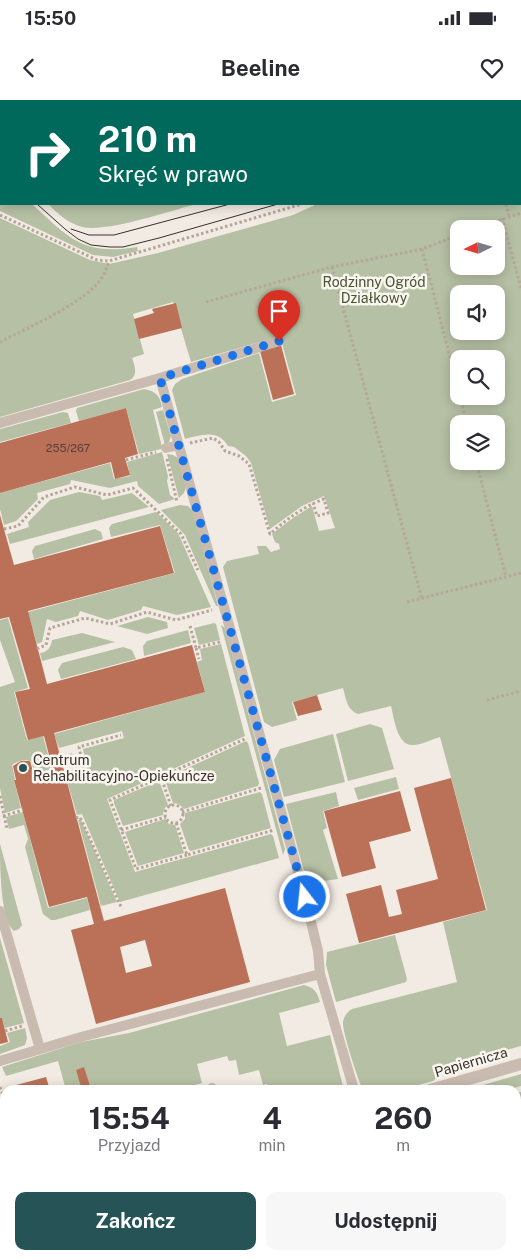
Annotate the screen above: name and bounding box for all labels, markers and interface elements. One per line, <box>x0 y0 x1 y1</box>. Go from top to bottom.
text: 15:50 <box>25 7 76 29</box>
icon: back <box>15 54 43 82</box>
icon: heart <box>478 54 506 82</box>
text: Beeline <box>221 55 300 81</box>
text: 210 m <box>98 119 197 160</box>
icon: right <box>15 120 80 185</box>
text: Skręć w prawo <box>98 161 248 187</box>
north arrow <box>450 220 505 275</box>
map controls <box>450 220 505 470</box>
park label: Rodzinny Ogród Działkowy <box>322 274 426 306</box>
button: sound <box>450 285 505 340</box>
pin <box>258 290 300 341</box>
icon: arrive <box>265 297 293 325</box>
button: search <box>450 350 505 405</box>
button: layers <box>450 415 505 470</box>
house number: 255/267 <box>46 442 91 454</box>
place label: Centrum Rehabilitacyjno-Opiekuńcze <box>33 752 215 784</box>
marker: Centrum Rehabilitacyjno-Opiekuńcze <box>17 762 29 774</box>
position arrow <box>278 870 330 922</box>
street label: Papiernicza <box>433 1044 509 1080</box>
text: 15:54 <box>89 1100 170 1136</box>
text: 4 <box>262 1100 282 1136</box>
text: 260 <box>374 1100 432 1136</box>
text: Przyjazd <box>98 1136 161 1155</box>
text: min <box>258 1136 286 1155</box>
text: m <box>396 1136 410 1155</box>
button: Zakończ <box>15 1192 256 1250</box>
button: Udostępnij <box>266 1192 506 1250</box>

